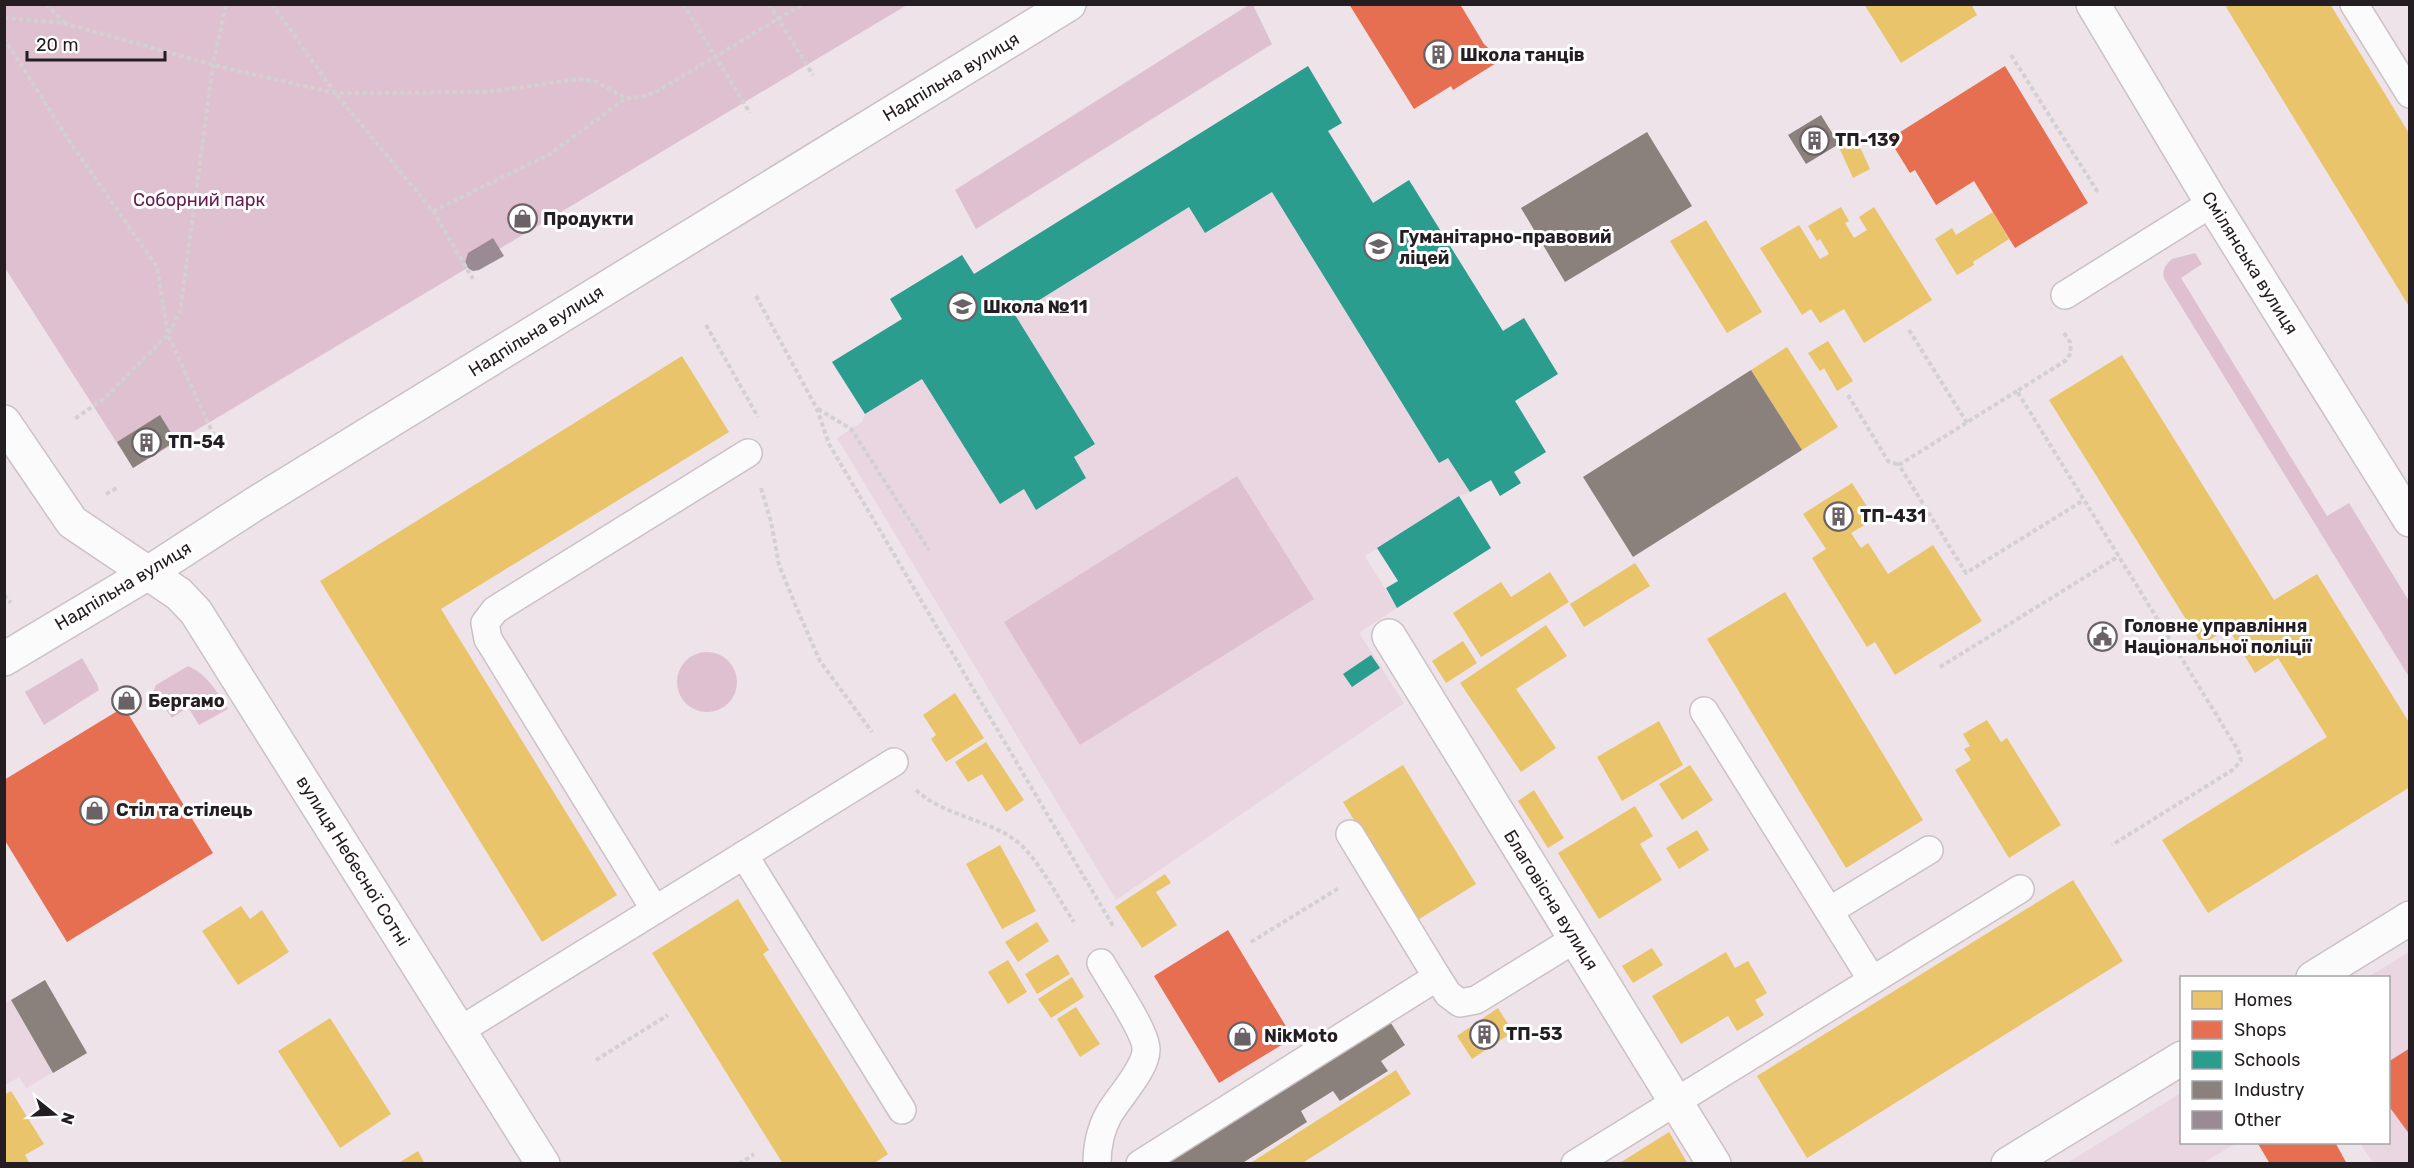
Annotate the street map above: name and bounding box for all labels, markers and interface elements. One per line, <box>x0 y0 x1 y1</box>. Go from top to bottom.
scale bar <box>27 24 165 62</box>
street label: Надпільна вулиця <box>879 28 1023 126</box>
text: 20 m <box>36 34 78 56</box>
building icon: Школа танців <box>1423 39 1455 71</box>
place label: Школа танців <box>1460 44 1585 66</box>
building icon: ТП-139 <box>1798 124 1830 156</box>
place label: ТП-139 <box>1835 129 1900 151</box>
street label: Смілянська вулиця <box>2197 187 2303 339</box>
park label: Соборний парк <box>133 189 265 211</box>
shop icon: Продукти <box>506 203 538 235</box>
place label: Продукти <box>543 208 634 230</box>
place label: Гуманітарно-правовий ліцей <box>1399 226 1611 269</box>
school or university icon: Гуманітарно-правовий ліцей <box>1362 231 1394 263</box>
street label: Надпільна вулиця <box>464 281 608 381</box>
school or university icon: Школа №11 <box>946 291 978 323</box>
place label: Школа №11 <box>983 296 1088 318</box>
building icon: ТП-54 <box>131 426 163 458</box>
place label: ТП-54 <box>168 431 225 453</box>
building icon: ТП-431 <box>1823 500 1855 532</box>
place label: ТП-431 <box>1860 505 1926 527</box>
street label: Надпільна вулиця <box>51 537 195 635</box>
place label: Головне управління Національної поліції <box>2124 615 2312 658</box>
public building icon: Головне управління Національної поліції <box>2087 620 2119 652</box>
shop icon: Бергамо <box>111 685 143 717</box>
place label: Бергамо <box>148 690 225 712</box>
street label: вулиця Небесної Сотні <box>292 772 414 950</box>
shop icon: Стіл та стілець <box>79 794 111 826</box>
place label: Стіл та стілець <box>116 799 253 821</box>
street label: Благовісна вулиця <box>1499 826 1603 974</box>
legend <box>2180 976 2390 1144</box>
text: Homes <box>2234 989 2292 1011</box>
building icon: ТП-53 <box>1469 1018 1501 1050</box>
text: Shops <box>2234 1019 2286 1041</box>
shop icon: NikMoto <box>1227 1020 1259 1052</box>
place label: ТП-53 <box>1506 1023 1563 1045</box>
place label: NikMoto <box>1264 1025 1338 1047</box>
text: Schools <box>2234 1049 2300 1071</box>
text: Industry <box>2234 1079 2304 1101</box>
north arrow <box>24 1084 84 1144</box>
text: Other <box>2234 1109 2281 1131</box>
text: N <box>57 1110 79 1127</box>

